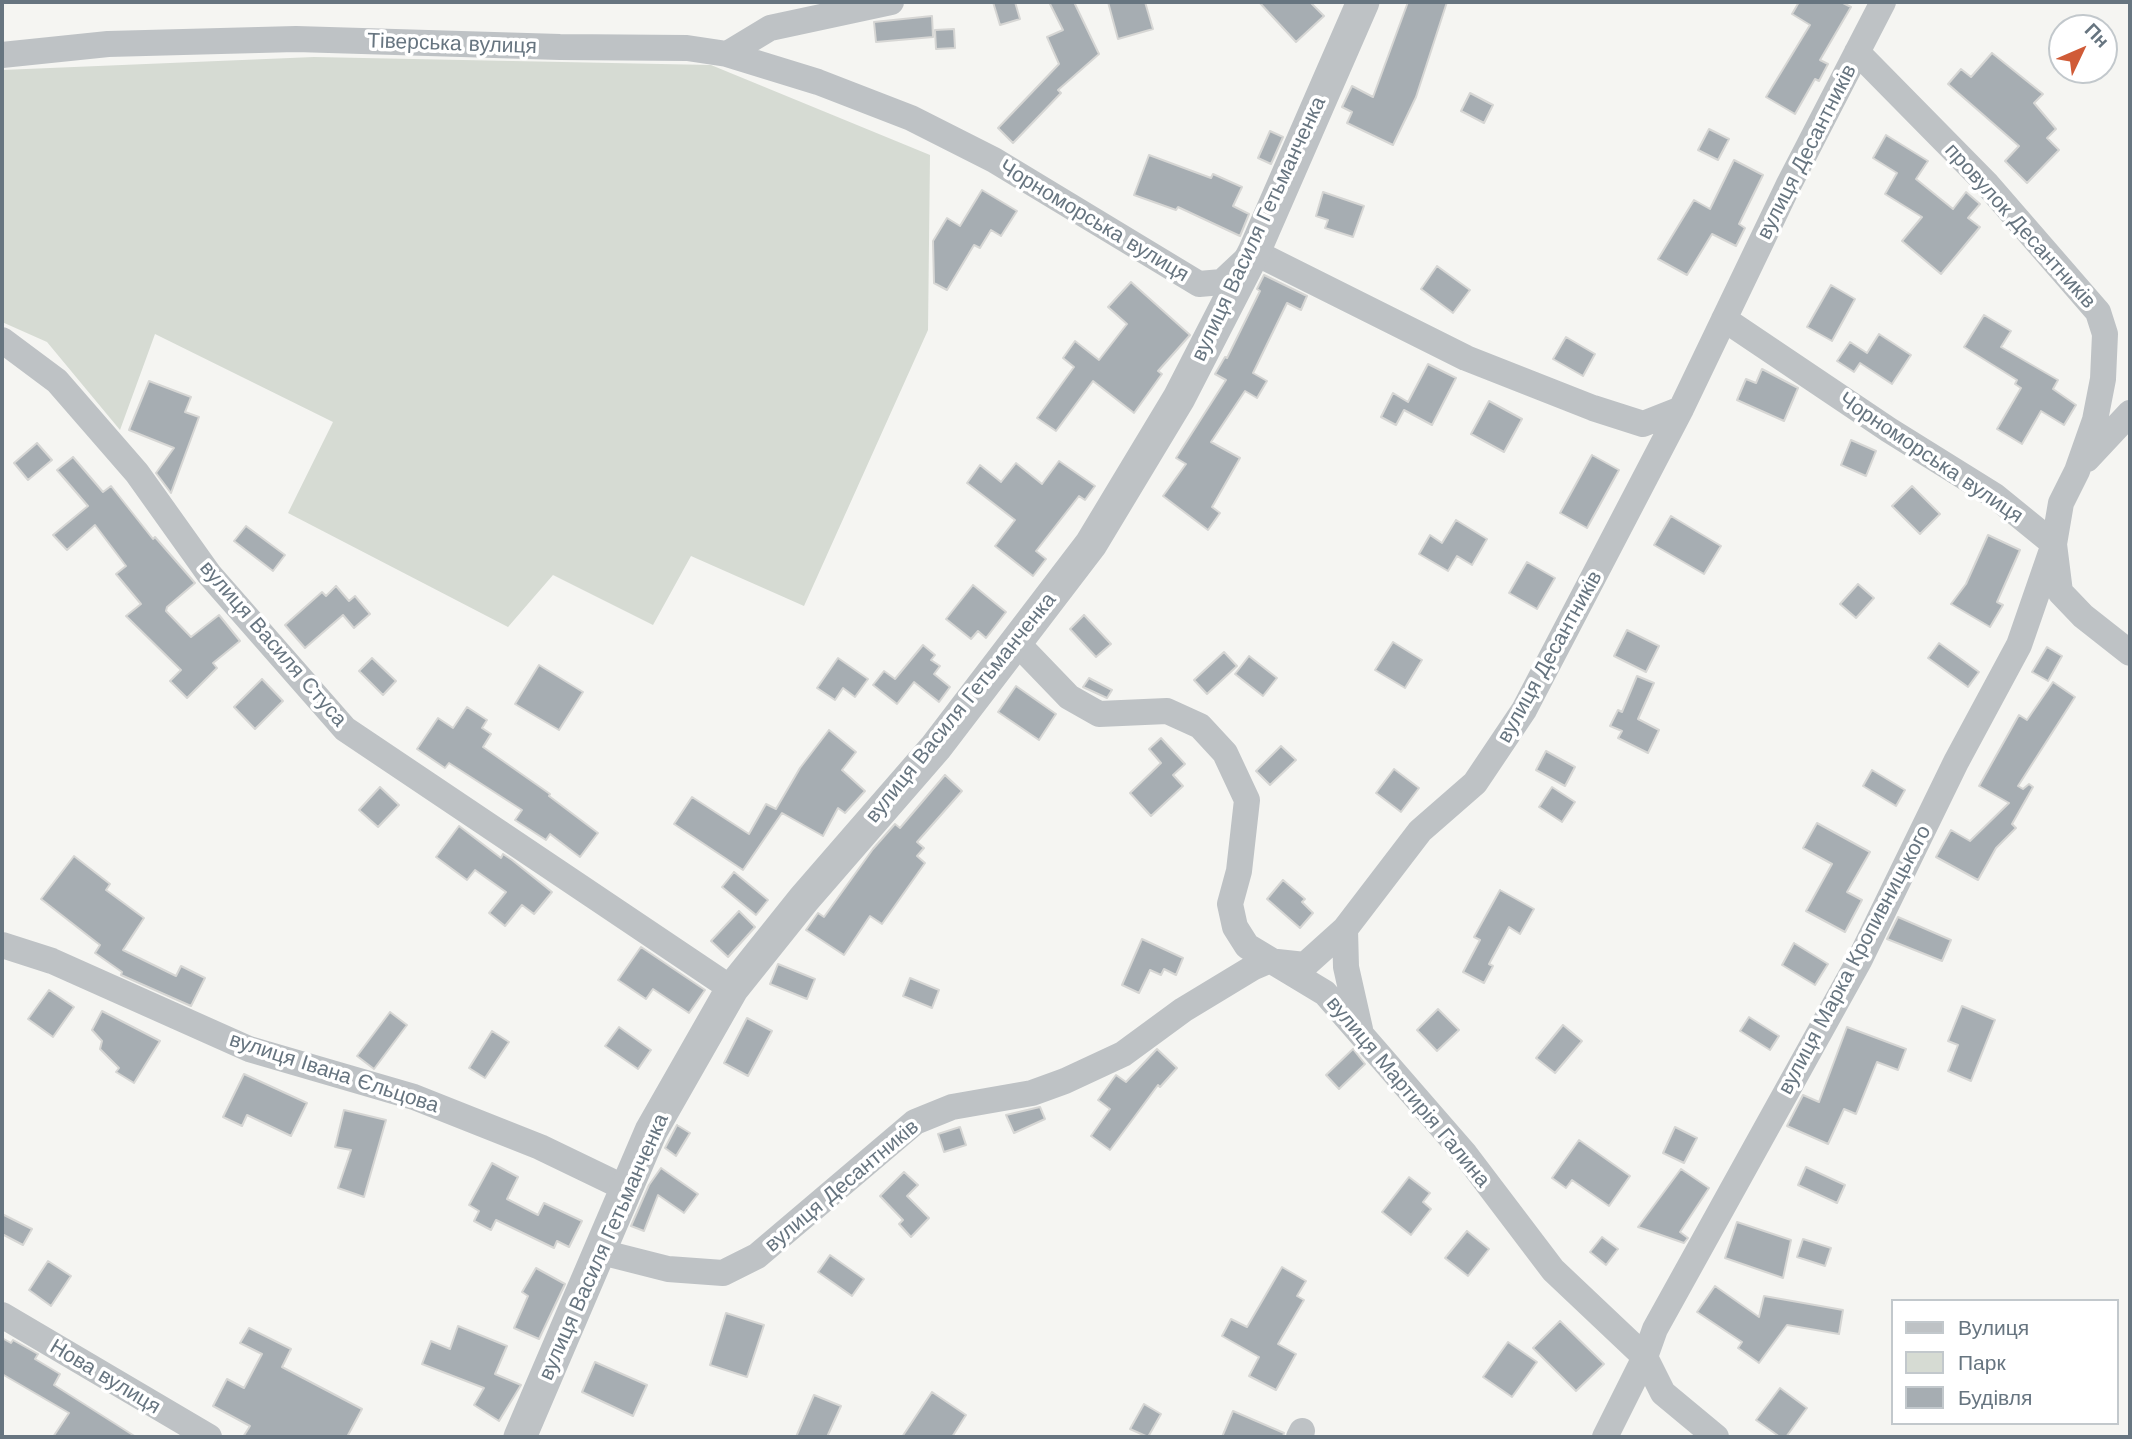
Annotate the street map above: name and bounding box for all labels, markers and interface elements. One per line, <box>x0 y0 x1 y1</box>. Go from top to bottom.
north arrow <box>2048 14 2118 84</box>
text: Пн <box>2080 18 2114 52</box>
street label: Тіверська вулиця <box>367 28 537 60</box>
street label: вулиця Десантників <box>1752 60 1862 244</box>
street label: вулиця Василя Гетьманченка <box>1187 93 1331 365</box>
street label: провулок Десантників <box>1939 138 2101 314</box>
street label: Чорноморська вулиця <box>995 154 1193 288</box>
street label: Чорноморська вулиця <box>1834 387 2028 529</box>
street label: вулиця Василя Стуса <box>194 556 352 732</box>
street label: вулиця Десантників <box>1492 567 1608 747</box>
street label: вулиця Василя Гетьманченка <box>860 588 1062 828</box>
street label: вулиця Марка Кропивницького <box>1773 821 1937 1099</box>
street label: вулиця Мартирія Галина <box>1321 991 1495 1193</box>
street label: вулиця Івана Єльцова <box>226 1027 442 1119</box>
street label: вулиця Василя Гетьманченка <box>534 1110 674 1384</box>
street label: вулиця Десантників <box>760 1114 924 1258</box>
legend <box>1890 1299 2118 1425</box>
text: Вулиця <box>1958 1315 2029 1340</box>
street label: Нова вулиця <box>45 1334 165 1420</box>
text: Парк <box>1958 1350 2006 1375</box>
text: Будівля <box>1958 1385 2032 1410</box>

